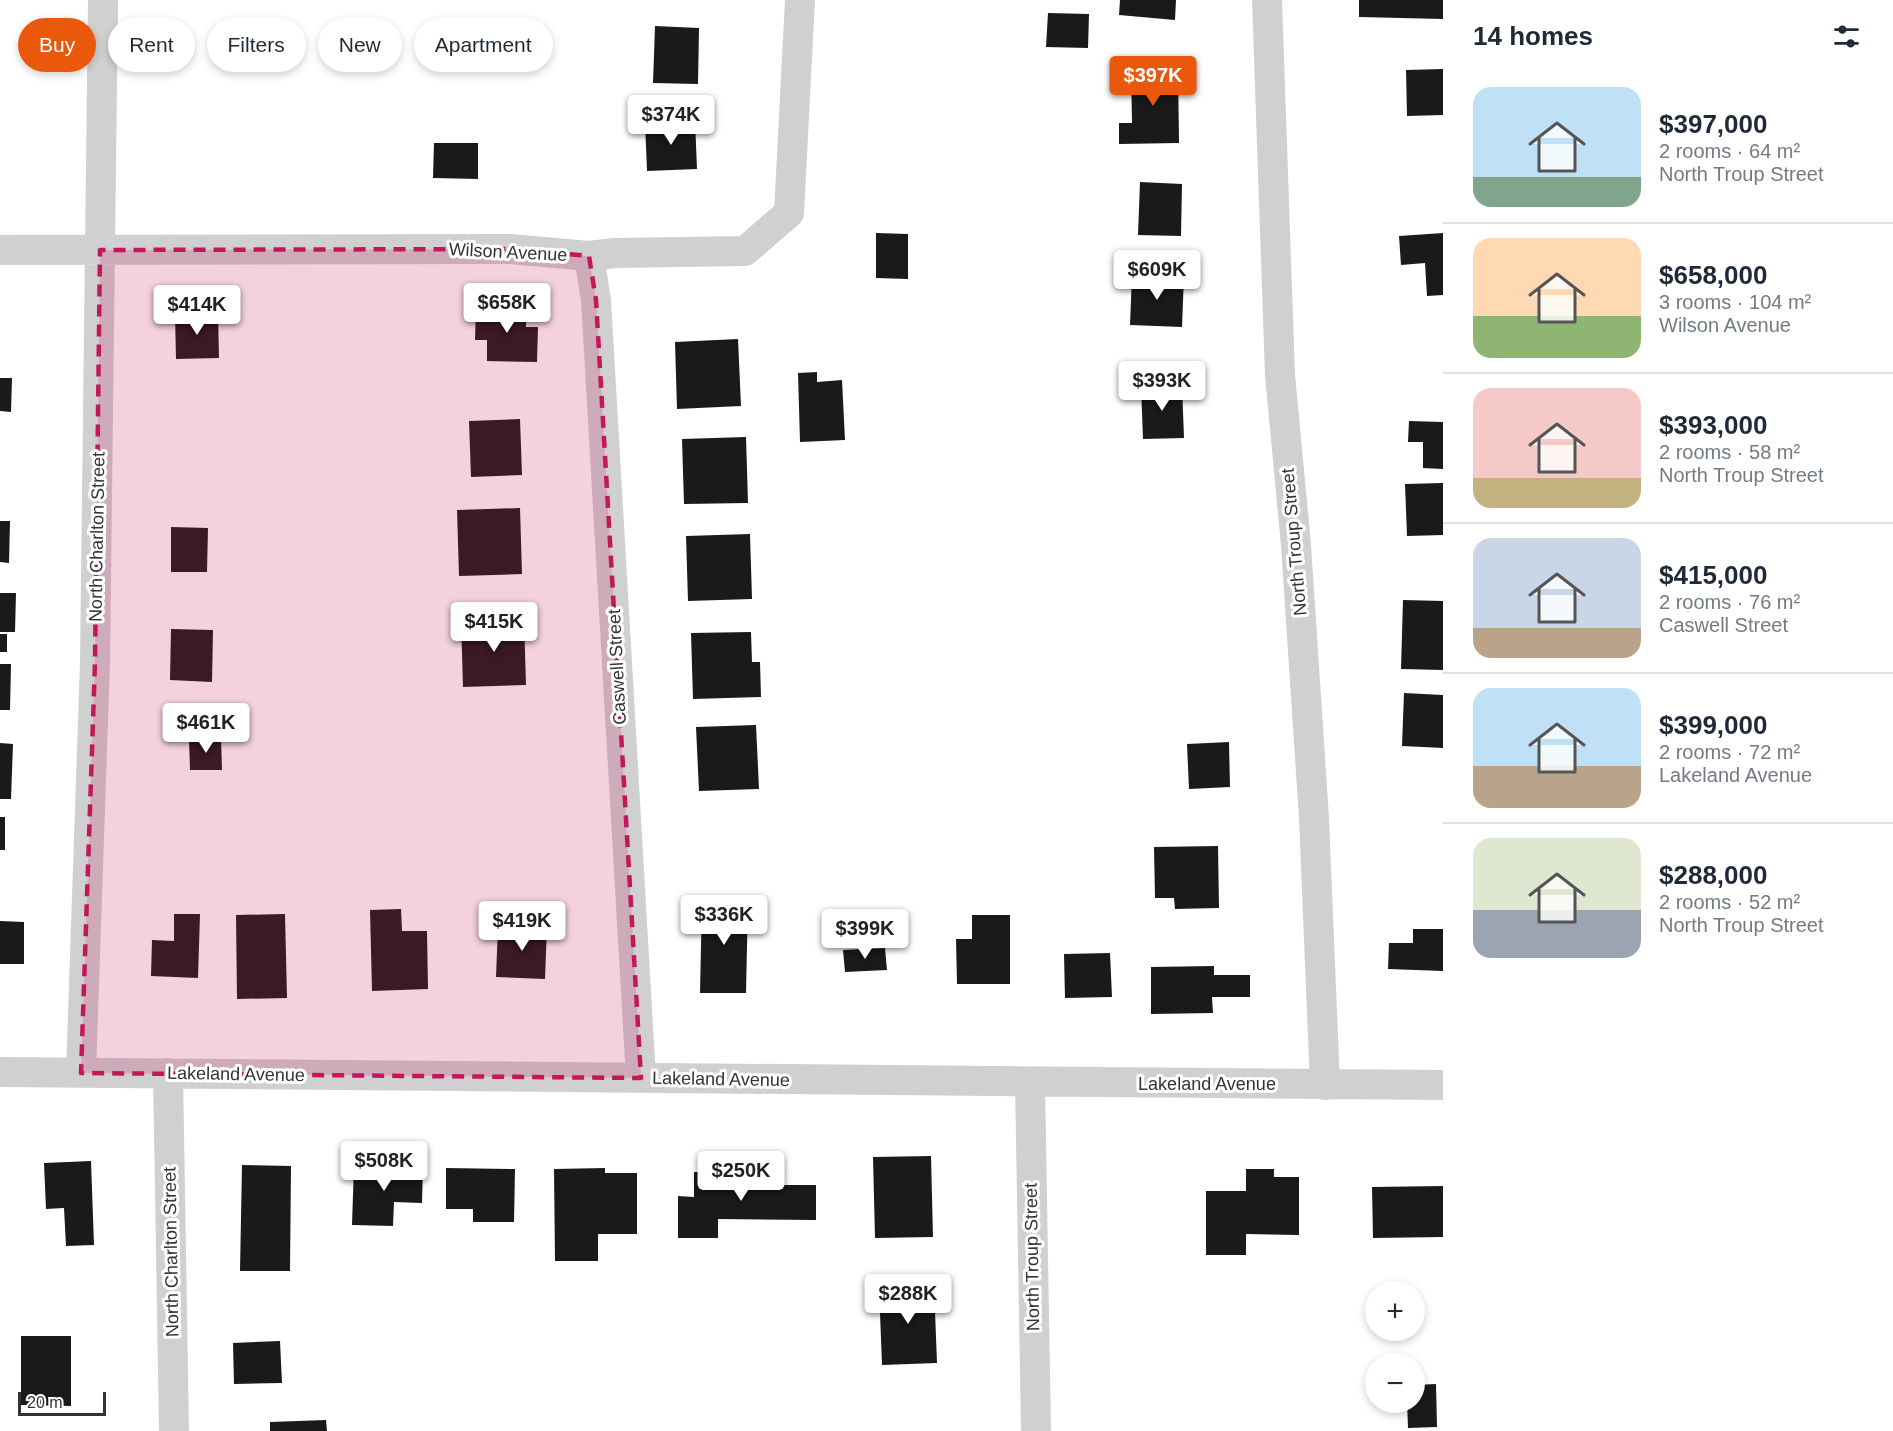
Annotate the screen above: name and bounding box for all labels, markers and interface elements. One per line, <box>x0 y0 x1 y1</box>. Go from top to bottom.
chip: Buy <box>18 18 96 72</box>
chip: Rent <box>108 18 195 72</box>
chip: Filters <box>207 18 306 72</box>
chip: New <box>318 18 402 72</box>
chip: Apartment <box>414 18 553 72</box>
icon: filters <box>1830 20 1863 53</box>
text: 14 homes <box>1473 21 1593 51</box>
pin: $397K <box>1111 56 1195 107</box>
text: $397K <box>1124 64 1182 86</box>
pin: $374K <box>629 95 713 146</box>
text: $374K <box>642 103 700 125</box>
text: $397,000 <box>1659 109 1767 139</box>
icon: home <box>1521 111 1593 183</box>
text: 2 rooms · 64 m² <box>1659 140 1800 162</box>
text: North Troup Street <box>1659 163 1824 185</box>
street label: Wilson Avenue <box>448 239 568 265</box>
pin: $609K <box>1115 250 1199 301</box>
text: $609K <box>1128 258 1186 280</box>
text: $658,000 <box>1659 260 1767 290</box>
icon: home <box>1521 262 1593 334</box>
pin: $658K <box>465 283 549 334</box>
pin: $414K <box>155 285 239 336</box>
text: $658K <box>478 291 536 313</box>
text: 3 rooms · 104 m² <box>1659 291 1811 313</box>
text: $414K <box>168 293 226 315</box>
text: Wilson Avenue <box>1659 314 1791 336</box>
pin: $393K <box>1120 361 1204 412</box>
text: $393K <box>1133 369 1191 391</box>
text: $393,000 <box>1659 410 1767 440</box>
icon: home <box>1521 412 1593 484</box>
text: 2 rooms · 58 m² <box>1659 441 1800 463</box>
street label: North Charlton Street <box>86 452 108 622</box>
text: North Troup Street <box>1659 464 1824 486</box>
street label: North Troup Street <box>1278 467 1310 617</box>
text: $415,000 <box>1659 560 1767 590</box>
icon: home <box>1521 562 1593 634</box>
text: 2 rooms · 76 m² <box>1659 591 1800 613</box>
pin: $415K <box>452 602 536 653</box>
street label: Caswell Street <box>604 609 630 725</box>
text: $415K <box>465 610 523 632</box>
text: Caswell Street <box>1659 614 1788 636</box>
pin: $461K <box>164 703 248 754</box>
text: $399,000 <box>1659 710 1767 740</box>
text: $461K <box>177 711 235 733</box>
icon: home <box>1521 712 1593 784</box>
text: 2 rooms · 72 m² <box>1659 741 1800 763</box>
text: Lakeland Avenue <box>1659 764 1812 786</box>
text: $288,000 <box>1659 860 1767 890</box>
icon: home <box>1521 862 1593 934</box>
text: 2 rooms · 52 m² <box>1659 891 1800 913</box>
pin: $336K <box>682 895 766 946</box>
pin: $419K <box>480 901 564 952</box>
text: $336K <box>695 903 753 925</box>
text: $419K <box>493 909 551 931</box>
pin: $399K <box>823 909 907 960</box>
text: North Troup Street <box>1659 914 1824 936</box>
text: $399K <box>836 917 894 939</box>
street label: Lakeland Avenue <box>167 1063 305 1085</box>
street label: Lakeland Avenue <box>652 1068 790 1090</box>
street label: Lakeland Avenue <box>1138 1074 1276 1094</box>
pin: $508K <box>342 1141 426 1192</box>
text: $508K <box>355 1149 413 1171</box>
pin: $250K <box>699 1151 783 1202</box>
text: $250K <box>712 1159 770 1181</box>
street label: North Charlton Street <box>160 1167 182 1337</box>
street label: North Troup Street <box>1021 1183 1043 1331</box>
pin: $288K <box>866 1274 950 1325</box>
map controls <box>1365 1281 1425 1413</box>
button: + <box>1365 1281 1425 1341</box>
text: $288K <box>879 1282 937 1304</box>
button: − <box>1365 1353 1425 1413</box>
scale bar <box>18 1389 106 1416</box>
text: 20 m <box>27 1394 63 1411</box>

